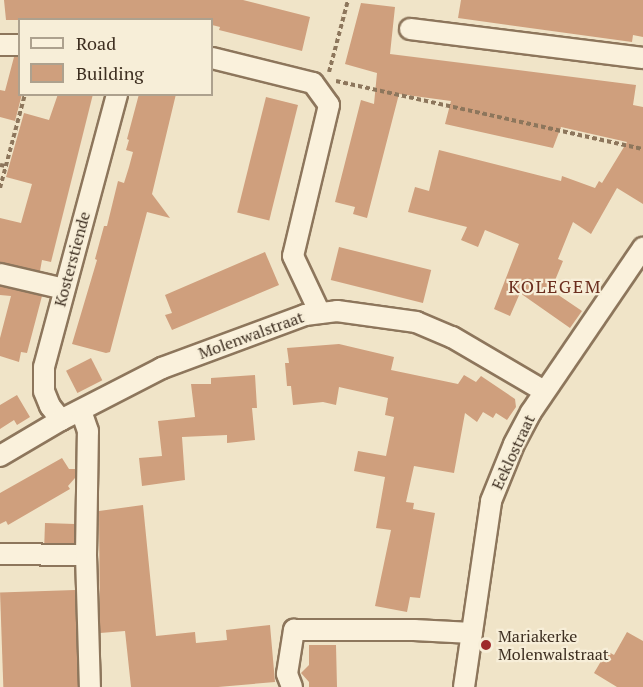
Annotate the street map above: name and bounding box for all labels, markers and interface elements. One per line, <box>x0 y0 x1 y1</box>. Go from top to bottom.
legend <box>18 18 213 96</box>
text: Road <box>76 31 116 55</box>
text: Building <box>76 61 144 85</box>
street label: Kosterstiende <box>50 209 94 309</box>
district label: KOLEGEM <box>508 275 602 297</box>
street label: Molenwalstraat <box>196 307 306 363</box>
street label: Eeklostraat <box>487 412 539 492</box>
place label: Mariakerke Molenwalstraat <box>498 626 609 664</box>
marker: Mariakerke Molenwalstraat <box>479 638 493 652</box>

